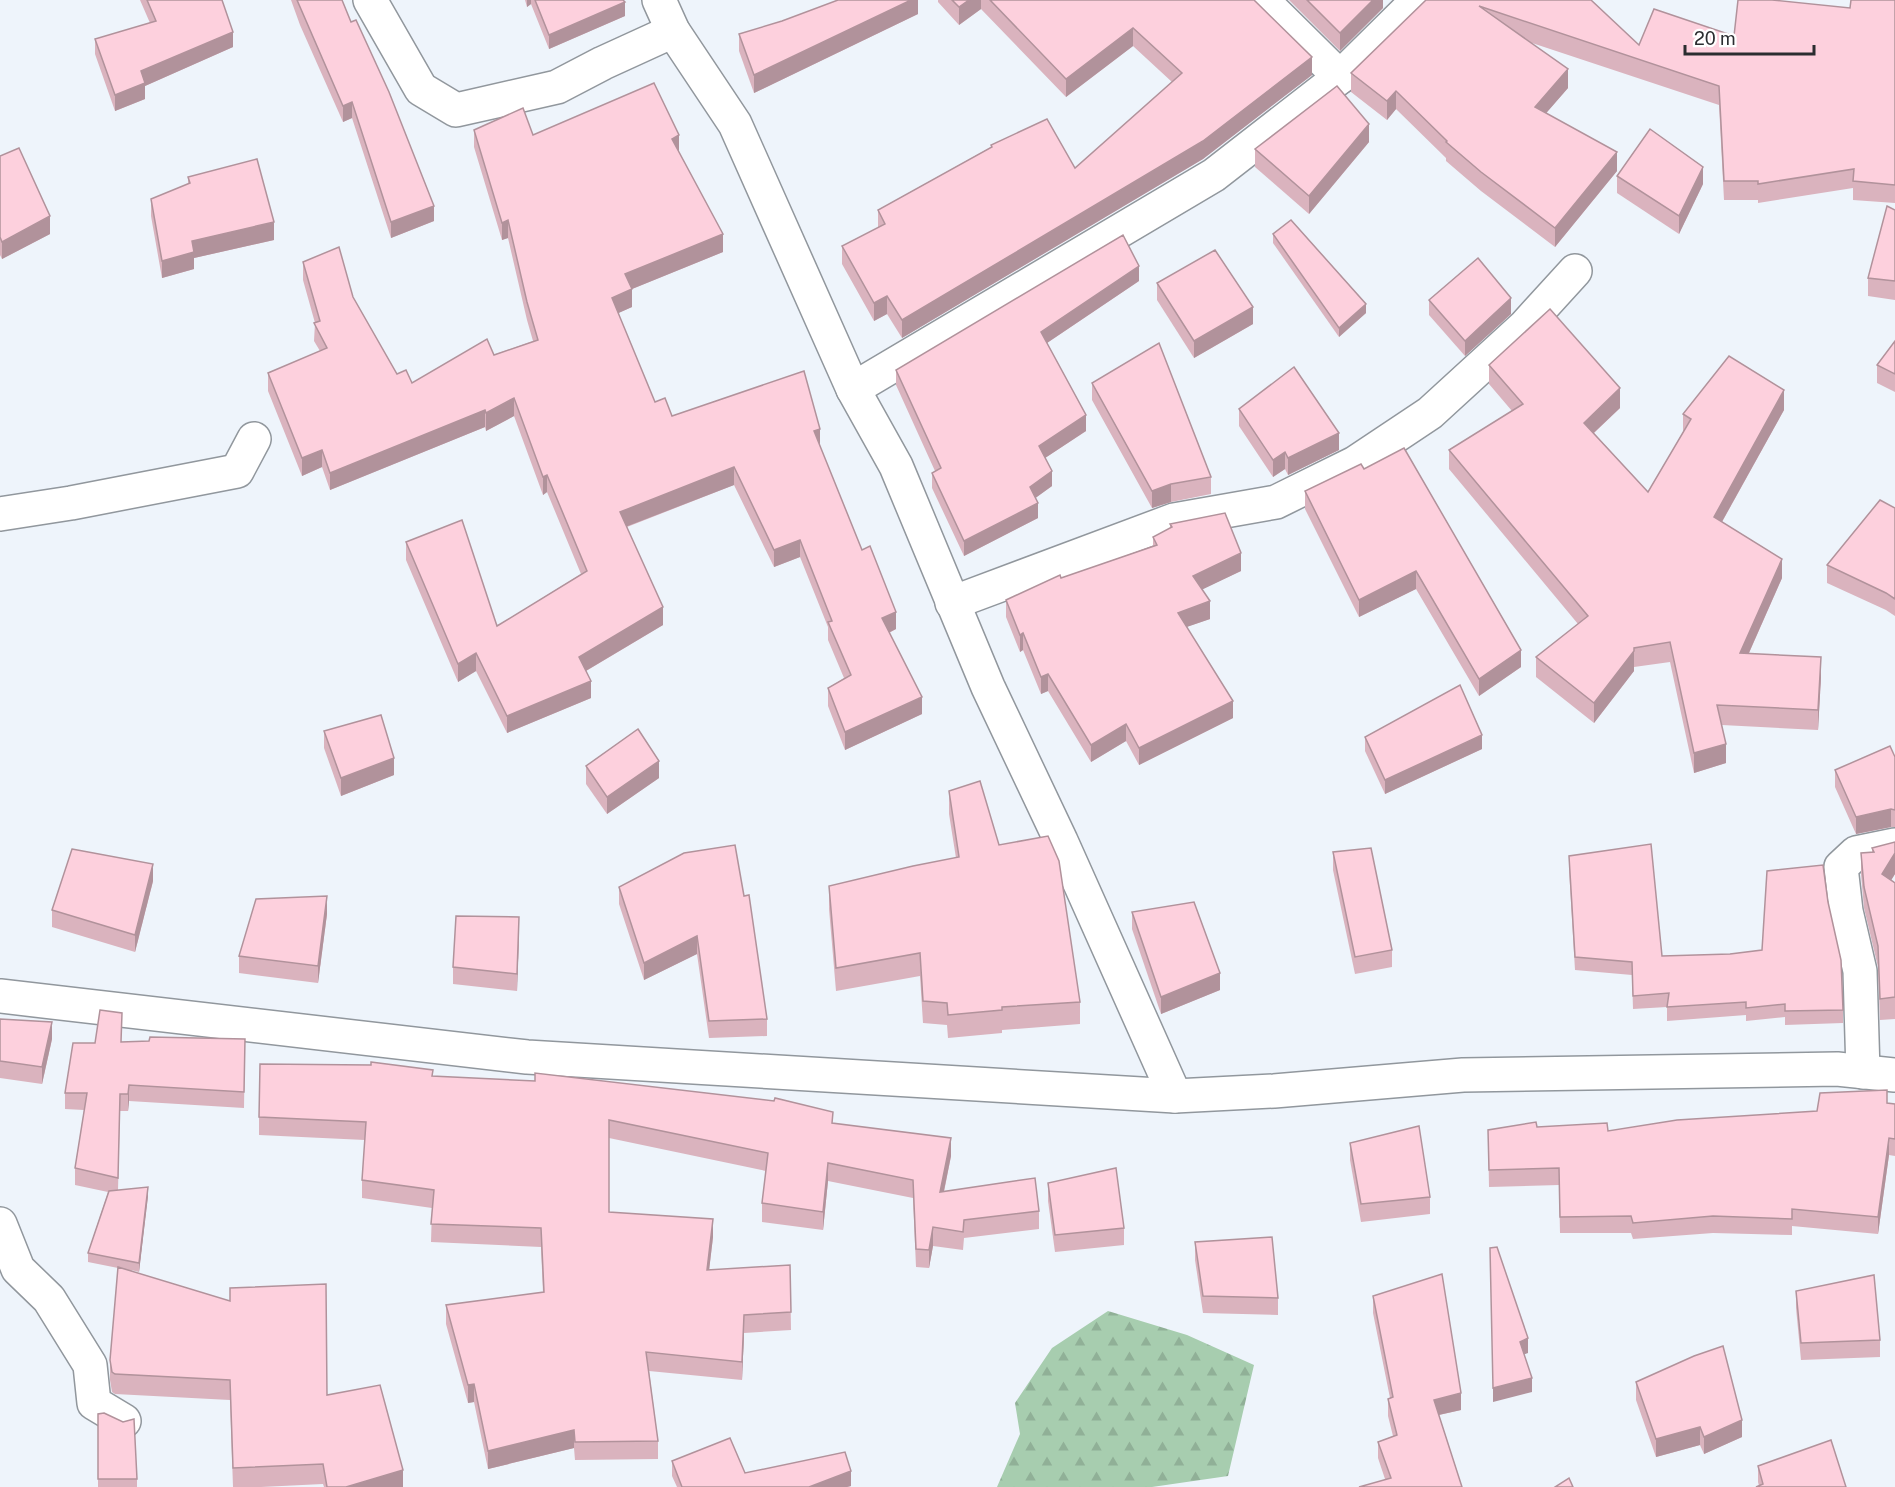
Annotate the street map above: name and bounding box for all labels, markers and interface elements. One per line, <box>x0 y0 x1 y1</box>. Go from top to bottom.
scale bar <box>1685 18 1814 56</box>
text: 20 m <box>1694 28 1736 49</box>

